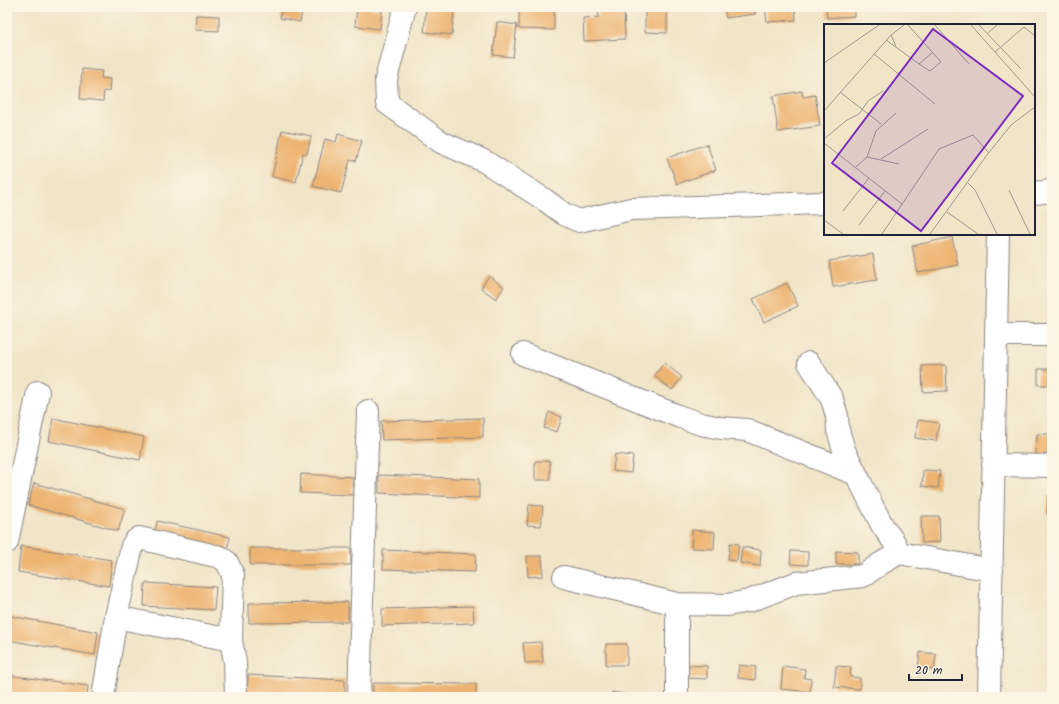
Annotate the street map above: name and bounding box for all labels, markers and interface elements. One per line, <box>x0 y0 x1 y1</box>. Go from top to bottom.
inset map <box>824 24 1035 235</box>
scale bar <box>909 656 962 682</box>
text: 20 m <box>915 661 943 680</box>

